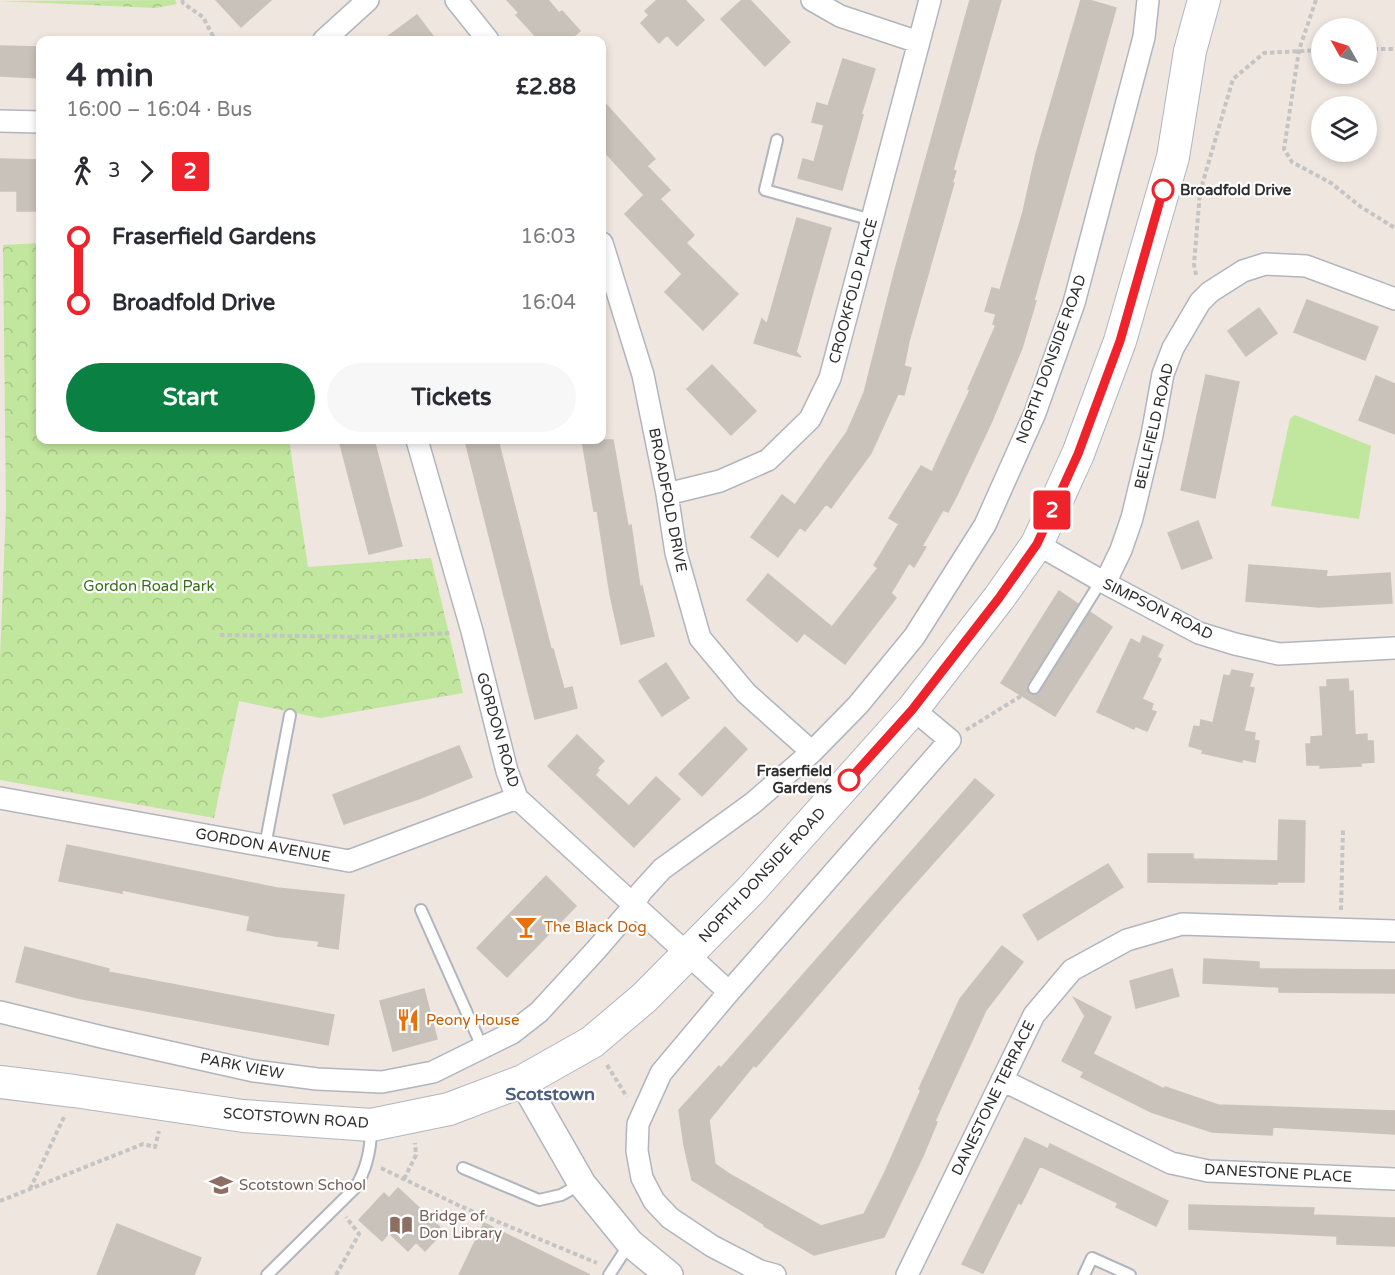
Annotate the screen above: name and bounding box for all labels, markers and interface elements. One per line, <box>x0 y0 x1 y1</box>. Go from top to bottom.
north arrow <box>1311 18 1377 84</box>
map controls <box>1311 18 1377 162</box>
text: 4 min <box>66 56 154 95</box>
text: £2.88 <box>516 74 576 100</box>
button: layers <box>1311 96 1377 162</box>
text: 16:00 – 16:04 · Bus <box>66 98 252 122</box>
icon: walk <box>66 155 99 188</box>
icon: forward <box>130 155 163 188</box>
text: 3 <box>108 159 121 183</box>
text: 2 <box>184 159 197 184</box>
marker: Broadfold Drive <box>1152 179 1174 201</box>
place label: Broadfold Drive <box>1180 181 1292 199</box>
street label: CROOKFOLD PLACE <box>825 216 881 366</box>
text: Fraserfield Gardens <box>112 224 316 250</box>
text: 16:03 <box>521 225 576 249</box>
street label: NORTH DONSIDE ROAD <box>1012 272 1090 446</box>
text: Broadfold Drive <box>112 290 275 316</box>
text: 16:04 <box>521 291 576 315</box>
street label: BELLFIELD ROAD <box>1131 361 1177 491</box>
button: Start <box>66 363 315 432</box>
button: Tickets <box>327 363 576 432</box>
street label: BROADFOLD DRIVE <box>645 426 691 574</box>
line badge: 2 <box>1032 490 1072 530</box>
text: 2 <box>1045 498 1059 523</box>
street label: SIMPSON ROAD <box>1100 574 1216 644</box>
park label: Gordon Road Park <box>83 577 215 595</box>
street label: GORDON ROAD <box>473 670 523 790</box>
place label: Fraserfield Gardens <box>756 762 832 797</box>
marker: Fraserfield Gardens <box>838 769 860 791</box>
street label: NORTH DONSIDE ROAD <box>695 804 829 946</box>
street label: GORDON AVENUE <box>194 824 332 866</box>
bar icon: The Black Dog <box>513 914 539 940</box>
place label: The Black Dog <box>544 918 647 936</box>
restaurant icon: Peony House <box>395 1007 421 1033</box>
place label: Peony House <box>426 1011 520 1029</box>
street label: DANESTONE TERRACE <box>948 1018 1038 1178</box>
street label: PARK VIEW <box>199 1049 285 1083</box>
district label: Scotstown <box>505 1083 595 1105</box>
street label: SCOTSTOWN ROAD <box>222 1104 370 1132</box>
street label: DANESTONE PLACE <box>1203 1160 1353 1186</box>
school or university icon: Scotstown School <box>208 1172 234 1198</box>
place label: Scotstown School <box>239 1176 366 1194</box>
place label: Bridge of Don Library <box>419 1207 502 1242</box>
library icon: Bridge of Don Library <box>388 1212 414 1238</box>

